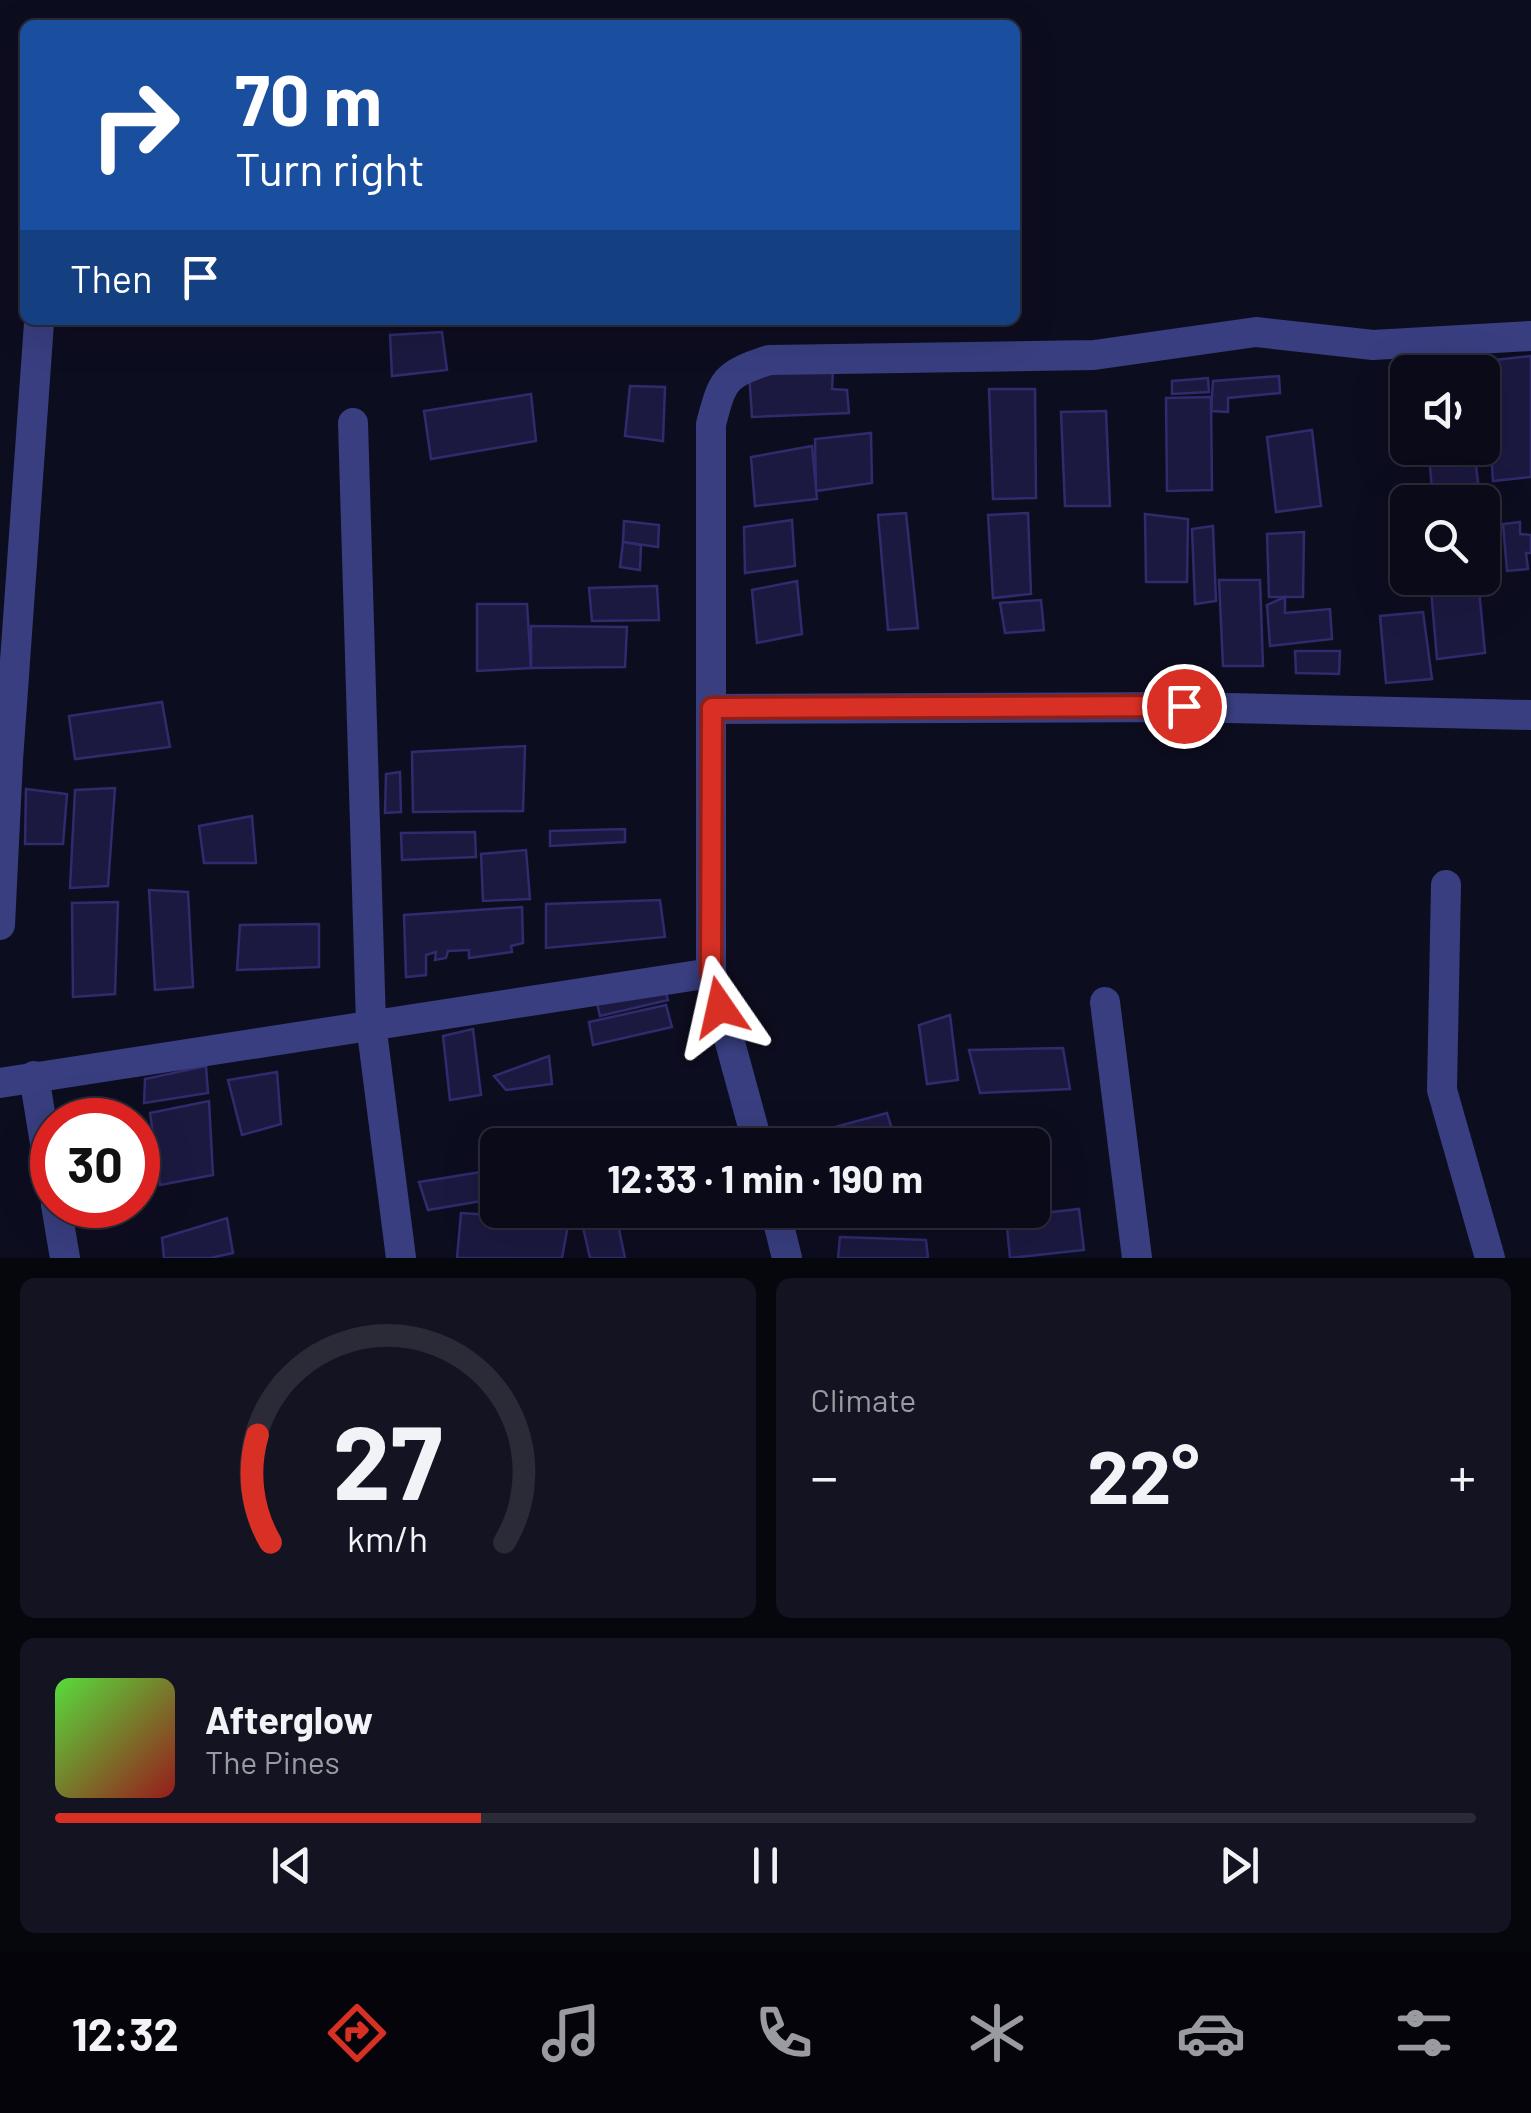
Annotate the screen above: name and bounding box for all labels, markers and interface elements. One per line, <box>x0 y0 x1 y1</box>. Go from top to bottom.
text: 70 m <box>235 56 382 140</box>
icon: right <box>70 60 200 190</box>
text: Turn right <box>235 141 425 195</box>
icon: arrive <box>173 250 228 305</box>
text: Then <box>70 255 153 301</box>
map controls <box>1390 355 1500 595</box>
button: sound <box>1390 355 1500 465</box>
button: search <box>1390 485 1500 595</box>
pin <box>1142 664 1227 749</box>
icon: arrive <box>1157 679 1212 734</box>
position arrow <box>668 955 772 1059</box>
speed limit sign: 30 <box>30 1098 160 1228</box>
text: 12:33 · 1 min · 190 m <box>607 1155 923 1201</box>
text: Climate <box>811 1380 916 1418</box>
text: 27 <box>333 1396 443 1521</box>
text: 22° <box>1087 1429 1199 1519</box>
text: − <box>811 1442 838 1508</box>
text: + <box>1448 1442 1476 1508</box>
text: km/h <box>347 1516 428 1559</box>
text: Afterglow <box>205 1696 373 1742</box>
text: The Pines <box>205 1742 340 1780</box>
icon: previous <box>264 1838 319 1893</box>
icon: pause <box>738 1838 793 1893</box>
icon: next <box>1212 1838 1267 1893</box>
icon: directions <box>322 1998 392 2068</box>
icon: music <box>536 1998 606 2068</box>
icon: phone <box>749 1998 819 2068</box>
icon: climate <box>962 1998 1032 2068</box>
icon: car <box>1176 1998 1246 2068</box>
icon: filters <box>1389 1998 1459 2068</box>
text: 12:32 <box>72 2006 179 2060</box>

